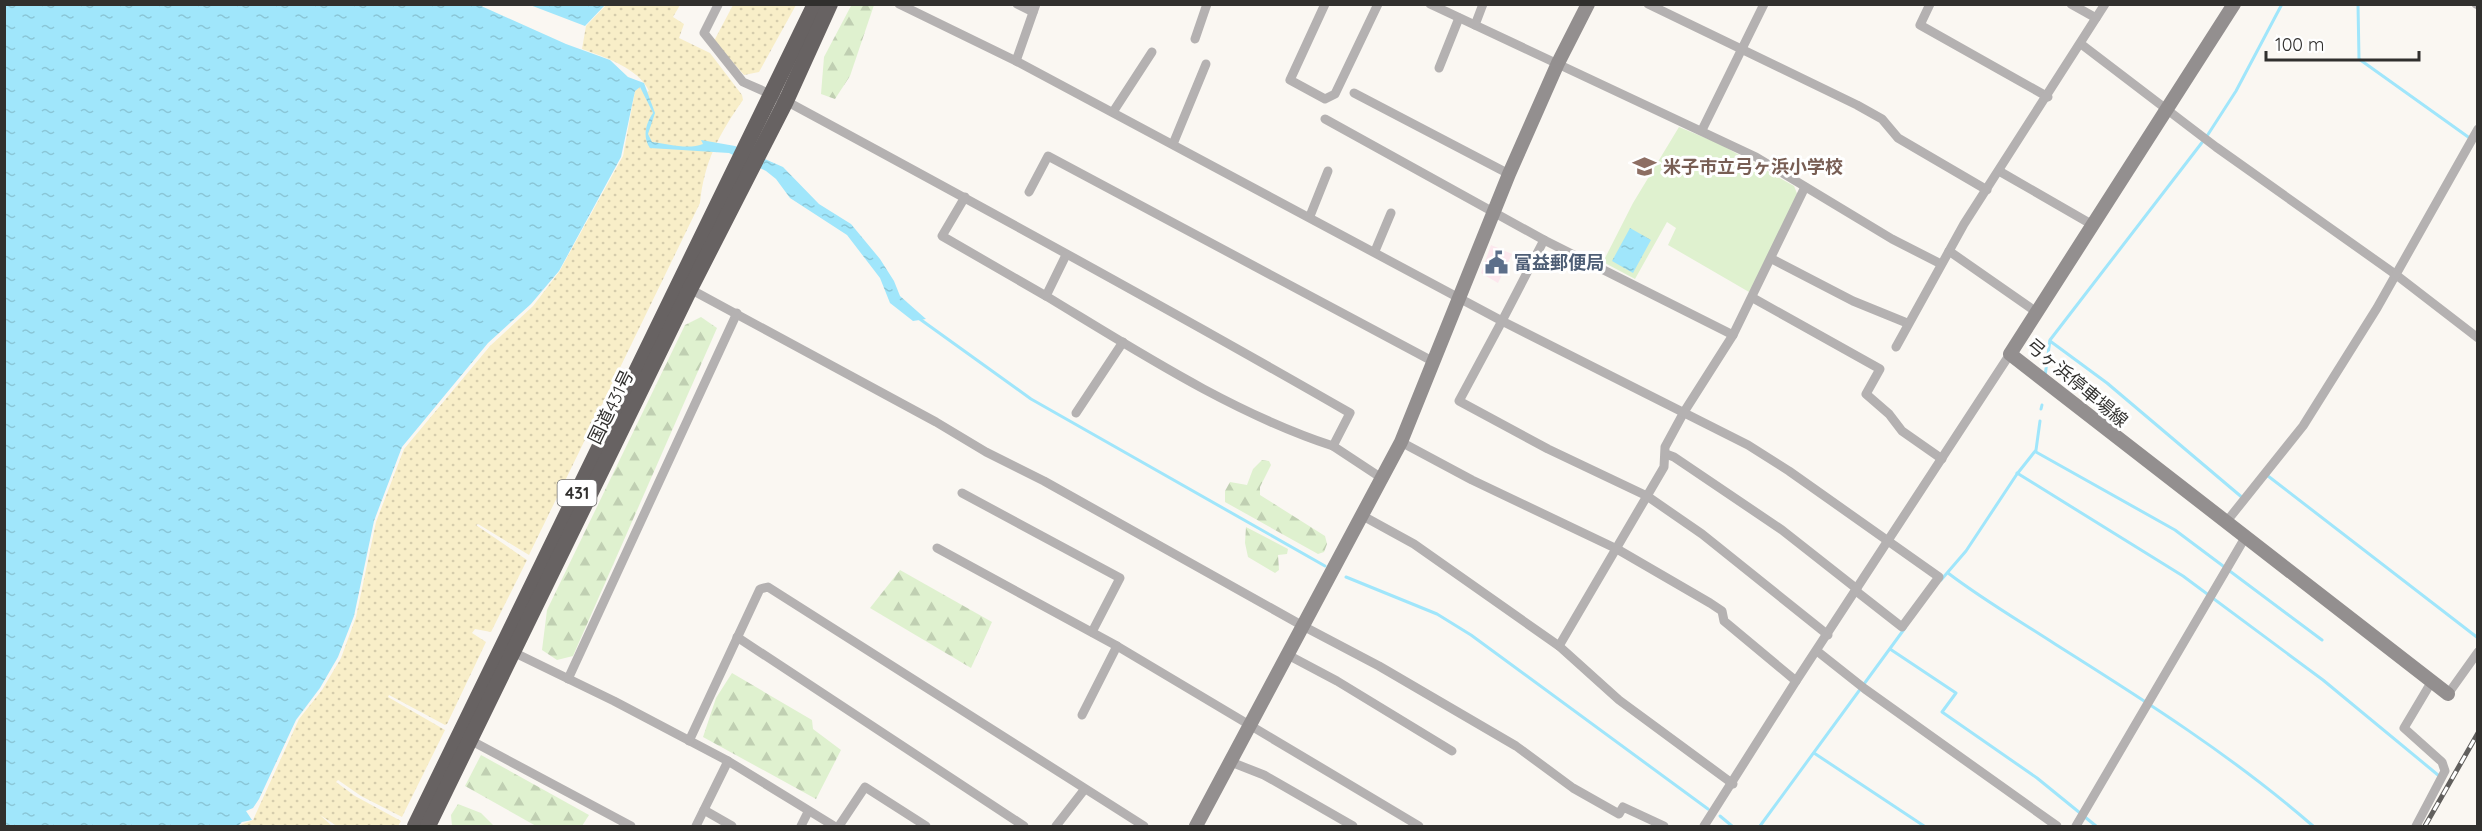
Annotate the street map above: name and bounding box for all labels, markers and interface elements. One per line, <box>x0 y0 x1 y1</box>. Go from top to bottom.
scale bar <box>2266 24 2419 62</box>
text: 100 m <box>2275 33 2324 56</box>
school or university icon: 米子市立弓ヶ浜小学校 <box>1632 154 1658 180</box>
place label: 米子市立弓ヶ浜小学校 <box>1663 155 1843 178</box>
public building icon: 富益郵便局 <box>1483 250 1509 276</box>
place label: 富益郵便局 <box>1514 251 1604 274</box>
street label: 弓ヶ浜停車場線 <box>2022 333 2133 432</box>
street label: 国道431号 <box>583 366 638 448</box>
road number: 431 <box>558 480 596 506</box>

